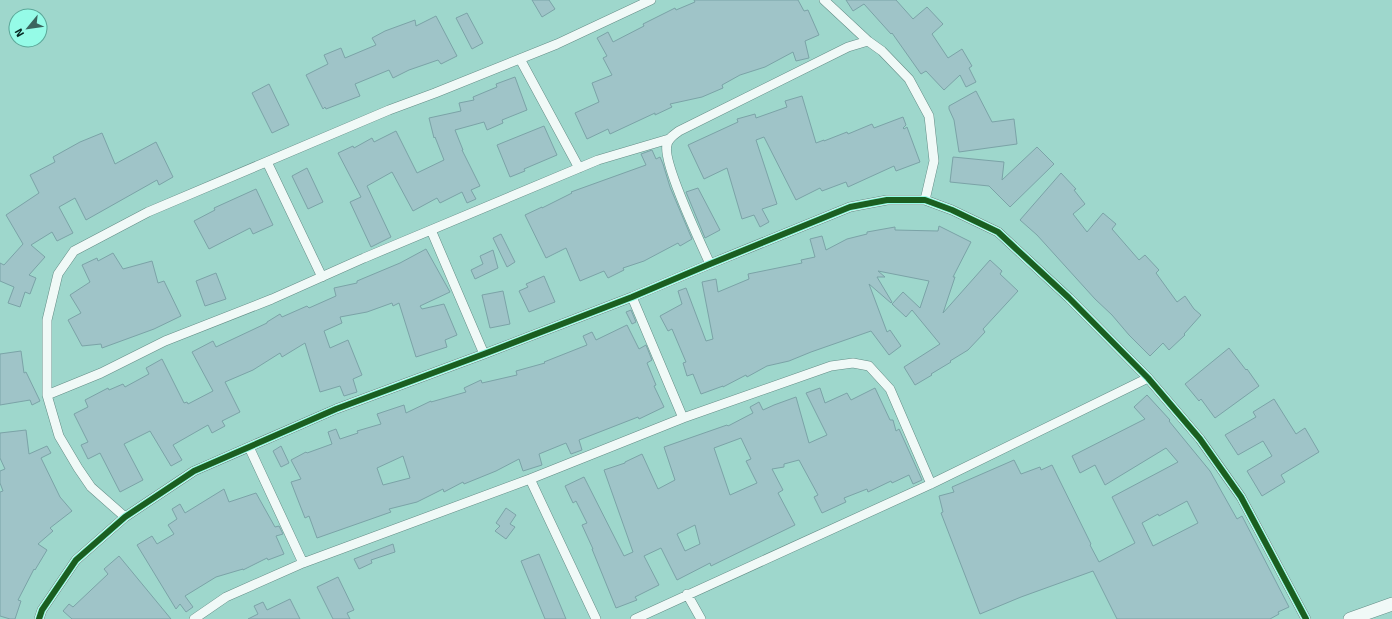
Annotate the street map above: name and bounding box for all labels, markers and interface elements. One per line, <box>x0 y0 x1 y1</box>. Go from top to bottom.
north arrow <box>8 8 48 48</box>
text: N <box>12 26 27 39</box>

